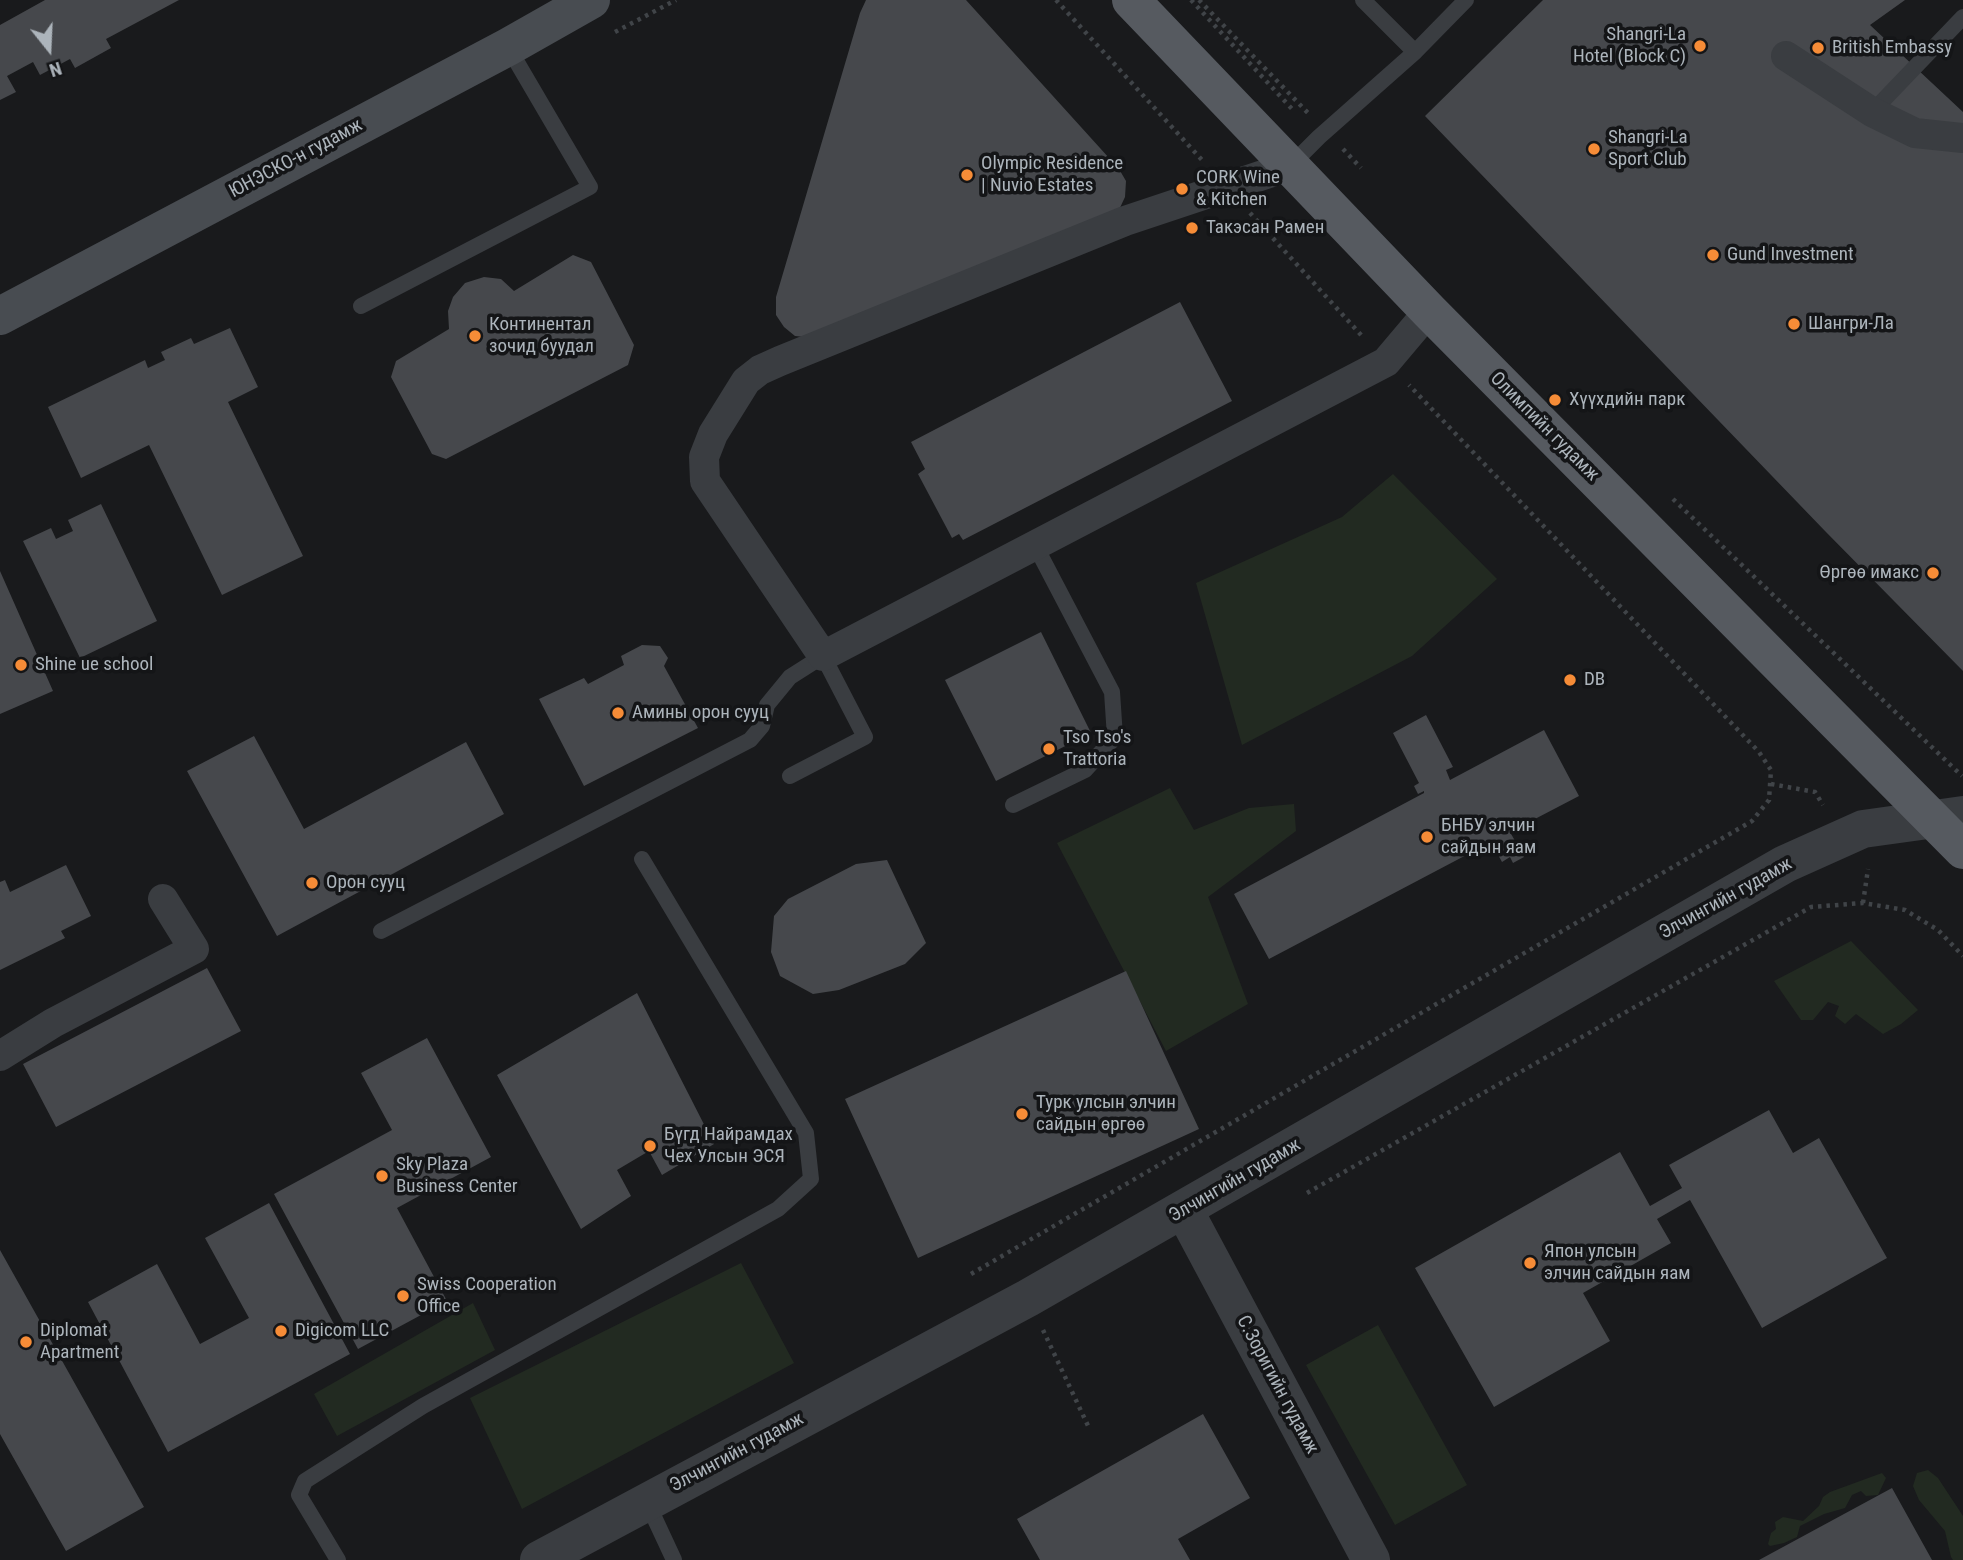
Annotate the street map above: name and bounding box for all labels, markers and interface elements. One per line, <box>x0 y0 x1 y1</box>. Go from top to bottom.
north arrow <box>14 14 84 84</box>
place label: Shangri-La Hotel (Block C) <box>1573 24 1686 68</box>
place label: British Embassy <box>1832 37 1952 59</box>
marker: Shangri-La Hotel (Block C) <box>1692 38 1708 54</box>
marker: British Embassy <box>1810 40 1826 56</box>
text: N <box>47 57 65 82</box>
street label: ЮНЭСКО-н гудамж <box>226 114 366 204</box>
place label: Shangri-La Sport Club <box>1608 127 1688 171</box>
marker: Shangri-La Sport Club <box>1586 141 1602 157</box>
place label: Olympic Residence | Nuvio Estates <box>981 153 1123 197</box>
marker: Olympic Residence | Nuvio Estates <box>959 167 975 183</box>
place label: CORK Wine & Kitchen <box>1196 167 1280 211</box>
marker: CORK Wine & Kitchen <box>1174 181 1190 197</box>
place label: Такэсан Рамен <box>1206 217 1324 239</box>
marker: Такэсан Рамен <box>1184 220 1200 236</box>
place label: Gund Investment <box>1727 244 1854 266</box>
marker: Gund Investment <box>1705 247 1721 263</box>
place label: Шангри-Лa <box>1808 313 1894 335</box>
place label: Континентал зочид буудал <box>489 314 594 358</box>
marker: Шангри-Лa <box>1786 316 1802 332</box>
marker: Континентал зочид буудал <box>467 328 483 344</box>
street label: Олимпийн гудамж <box>1485 368 1603 486</box>
place label: Хүүхдийн парк <box>1569 389 1685 411</box>
marker: Хүүхдийн парк <box>1547 392 1563 408</box>
place label: Өргөө имакс <box>1819 562 1919 584</box>
marker: Өргөө имакс <box>1925 565 1941 581</box>
place label: Shine ue school <box>35 654 153 676</box>
marker: Shine ue school <box>13 657 29 673</box>
place label: DB <box>1584 669 1605 691</box>
marker: DB <box>1562 672 1578 688</box>
place label: Амины орон сууц <box>632 702 769 724</box>
marker: Амины орон сууц <box>610 705 626 721</box>
place label: Tso Tso's Trattoria <box>1063 727 1131 771</box>
marker: Tso Tso's Trattoria <box>1041 741 1057 757</box>
place label: БНБУ элчин сайдын яам <box>1441 815 1536 859</box>
marker: БНБУ элчин сайдын яам <box>1419 829 1435 845</box>
street label: Элчингийн гудамж <box>1656 853 1796 945</box>
place label: Орон сууц <box>326 872 405 894</box>
marker: Орон сууц <box>304 875 320 891</box>
place label: Турк улсын элчин сайдын өргөө <box>1036 1092 1176 1136</box>
marker: Турк улсын элчин сайдын өргөө <box>1014 1106 1030 1122</box>
place label: Бүгд Найрамдах Чех Улсын ЭСЯ <box>664 1124 793 1168</box>
street label: Элчингийн гудамж <box>1165 1134 1305 1228</box>
marker: Бүгд Найрамдах Чех Улсын ЭСЯ <box>642 1138 658 1154</box>
place label: Sky Plaza Business Center <box>396 1154 518 1198</box>
marker: Sky Plaza Business Center <box>374 1168 390 1184</box>
place label: Япон улсын элчин сайдын яам <box>1544 1241 1691 1285</box>
marker: Япон улсын элчин сайдын яам <box>1522 1255 1538 1271</box>
place label: Swiss Cooperation Office <box>417 1274 557 1318</box>
marker: Swiss Cooperation Office <box>395 1288 411 1304</box>
street label: С.Зоригийн гудамж <box>1231 1312 1323 1458</box>
place label: Diplomat Apartment <box>40 1320 119 1364</box>
place label: Digicom LLC <box>295 1320 389 1342</box>
marker: Digicom LLC <box>273 1323 289 1339</box>
marker: Diplomat Apartment <box>18 1334 34 1350</box>
street label: Элчингийн гудамж <box>666 1408 808 1498</box>

